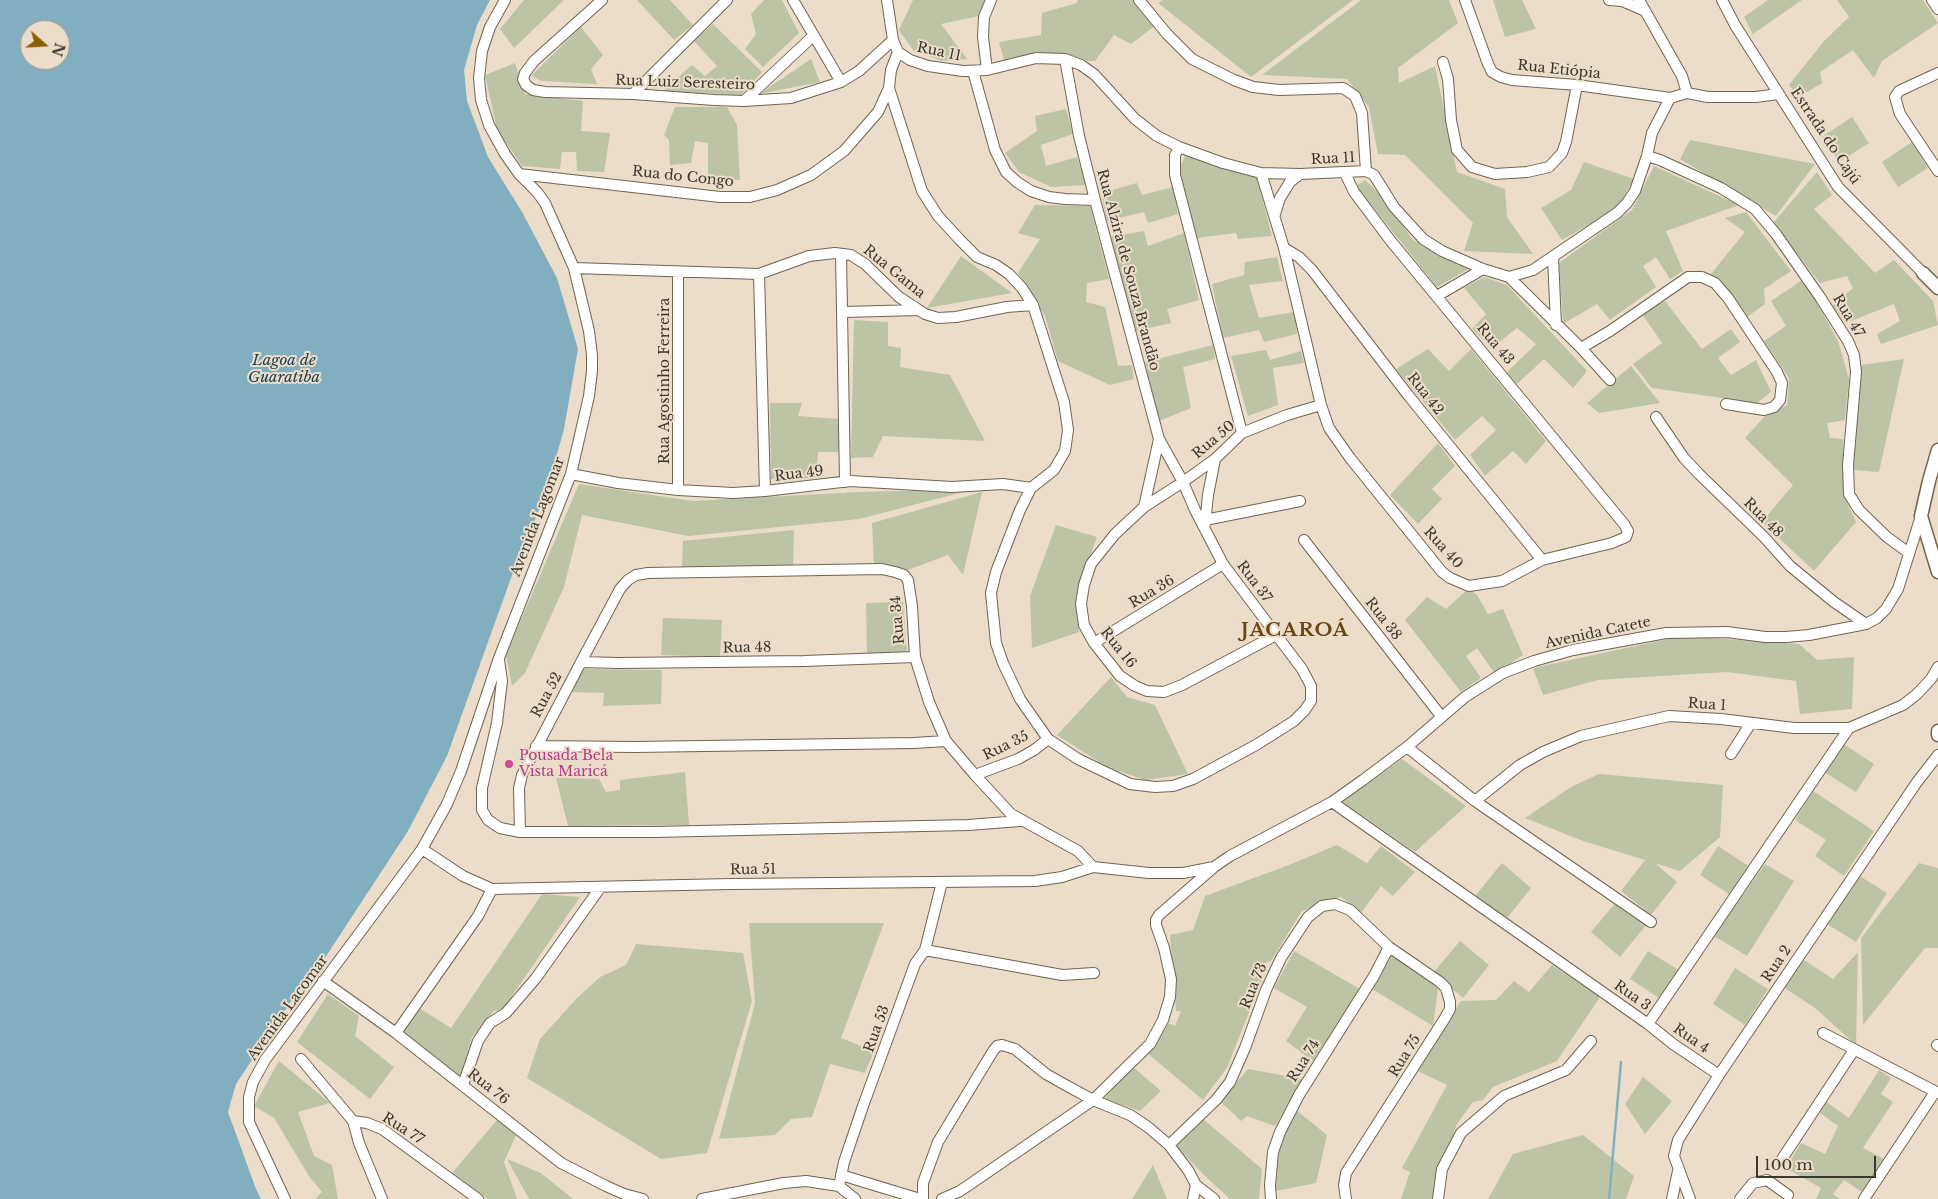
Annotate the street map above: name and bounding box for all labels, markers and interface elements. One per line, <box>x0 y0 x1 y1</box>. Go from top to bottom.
north arrow <box>20 20 70 70</box>
street label: Rua 11 <box>915 39 963 65</box>
text: N <box>48 40 69 59</box>
street label: Rua Etiópia <box>1517 57 1601 83</box>
street label: Rua Luiz Seresteiro <box>615 72 755 94</box>
street label: Estrada do Cajú <box>1787 85 1863 187</box>
street label: Rua 11 <box>1310 149 1356 169</box>
street label: Rua do Congo <box>631 163 735 191</box>
street label: Rua Alzira de Souza Brandão <box>1093 167 1163 373</box>
street label: Rua Gama <box>860 242 928 302</box>
street label: Rua 47 <box>1829 291 1867 341</box>
street label: Rua Agostinho Ferreira <box>657 298 673 464</box>
street label: Rua 43 <box>1473 320 1517 368</box>
water label: Lagoa de Guaratiba <box>248 352 320 387</box>
street label: Rua 42 <box>1403 370 1447 418</box>
street label: Rua 50 <box>1189 417 1239 463</box>
street label: Avenida Lagomar <box>507 455 569 579</box>
street label: Rua 49 <box>773 463 825 485</box>
street label: Rua 48 <box>1740 495 1786 541</box>
street label: Rua 40 <box>1420 524 1466 572</box>
street label: Rua 37 <box>1233 558 1275 606</box>
street label: Rua 36 <box>1126 572 1178 612</box>
street label: Rua 38 <box>1361 594 1405 644</box>
street label: Rua 34 <box>887 595 909 645</box>
street label: Avenida Catete <box>1544 614 1652 652</box>
district label: JACAROÁ <box>1240 620 1350 642</box>
street label: Rua 16 <box>1097 624 1139 672</box>
street label: Rua 48 <box>722 639 772 657</box>
street label: Rua 52 <box>528 670 566 720</box>
street label: Rua 1 <box>1687 695 1727 715</box>
street label: Rua 35 <box>980 728 1032 764</box>
place label: Pousada Bela Vista Maricá <box>519 748 613 780</box>
marker: Pousada Bela Vista Maricá <box>503 758 515 770</box>
street label: Rua 51 <box>730 861 776 879</box>
street label: Rua 2 <box>1759 942 1795 986</box>
street label: Avenida Lacomar <box>244 952 332 1064</box>
street label: Rua 73 <box>1237 961 1271 1011</box>
street label: Rua 3 <box>1610 977 1654 1015</box>
street label: Rua 53 <box>861 1003 893 1055</box>
street label: Rua 4 <box>1670 1021 1712 1057</box>
street label: Rua 75 <box>1385 1032 1425 1080</box>
street label: Rua 74 <box>1284 1037 1324 1085</box>
street label: Rua 76 <box>464 1066 512 1108</box>
street label: Rua 77 <box>379 1110 427 1148</box>
scale bar <box>1758 1146 1878 1178</box>
text: 100 m <box>1764 1155 1813 1174</box>

